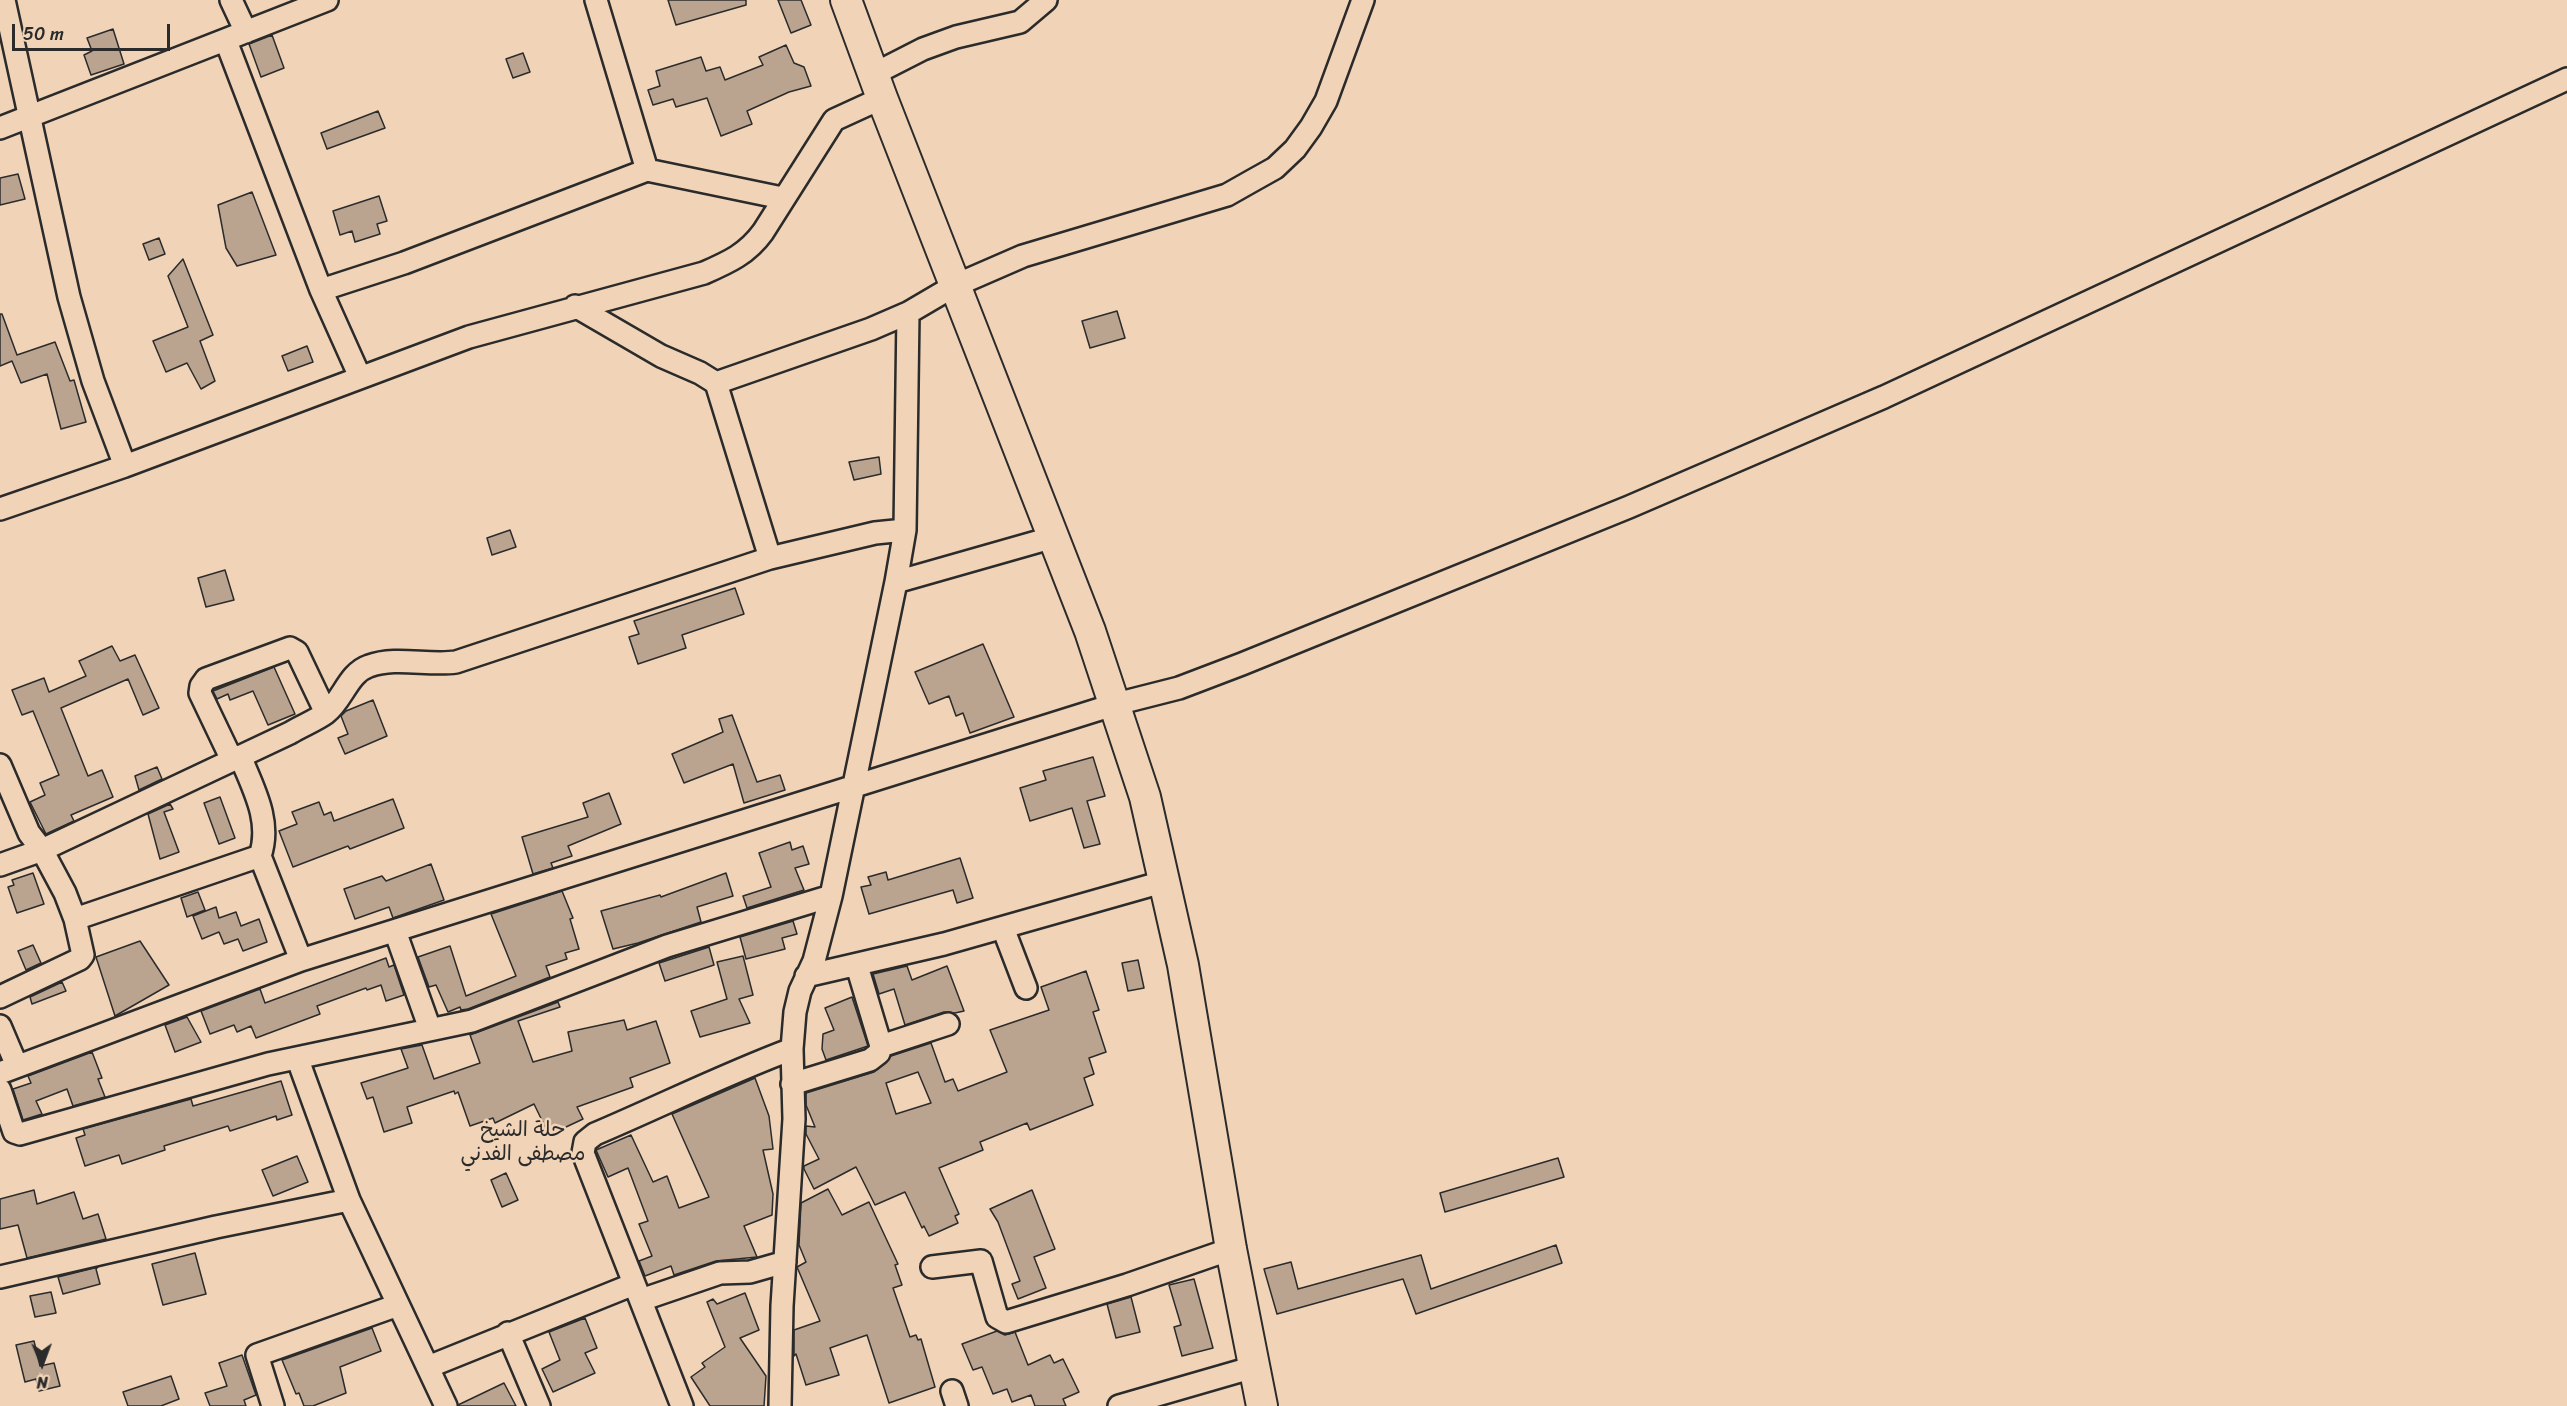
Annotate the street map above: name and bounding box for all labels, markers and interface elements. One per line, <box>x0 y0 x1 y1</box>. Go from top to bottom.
scale bar <box>15 12 172 50</box>
text: 50 m <box>23 18 64 50</box>
district label: حلة الشيخ مصطفى الفدني <box>460 1118 586 1168</box>
north arrow <box>12 1334 72 1394</box>
text: N <box>37 1368 48 1397</box>

